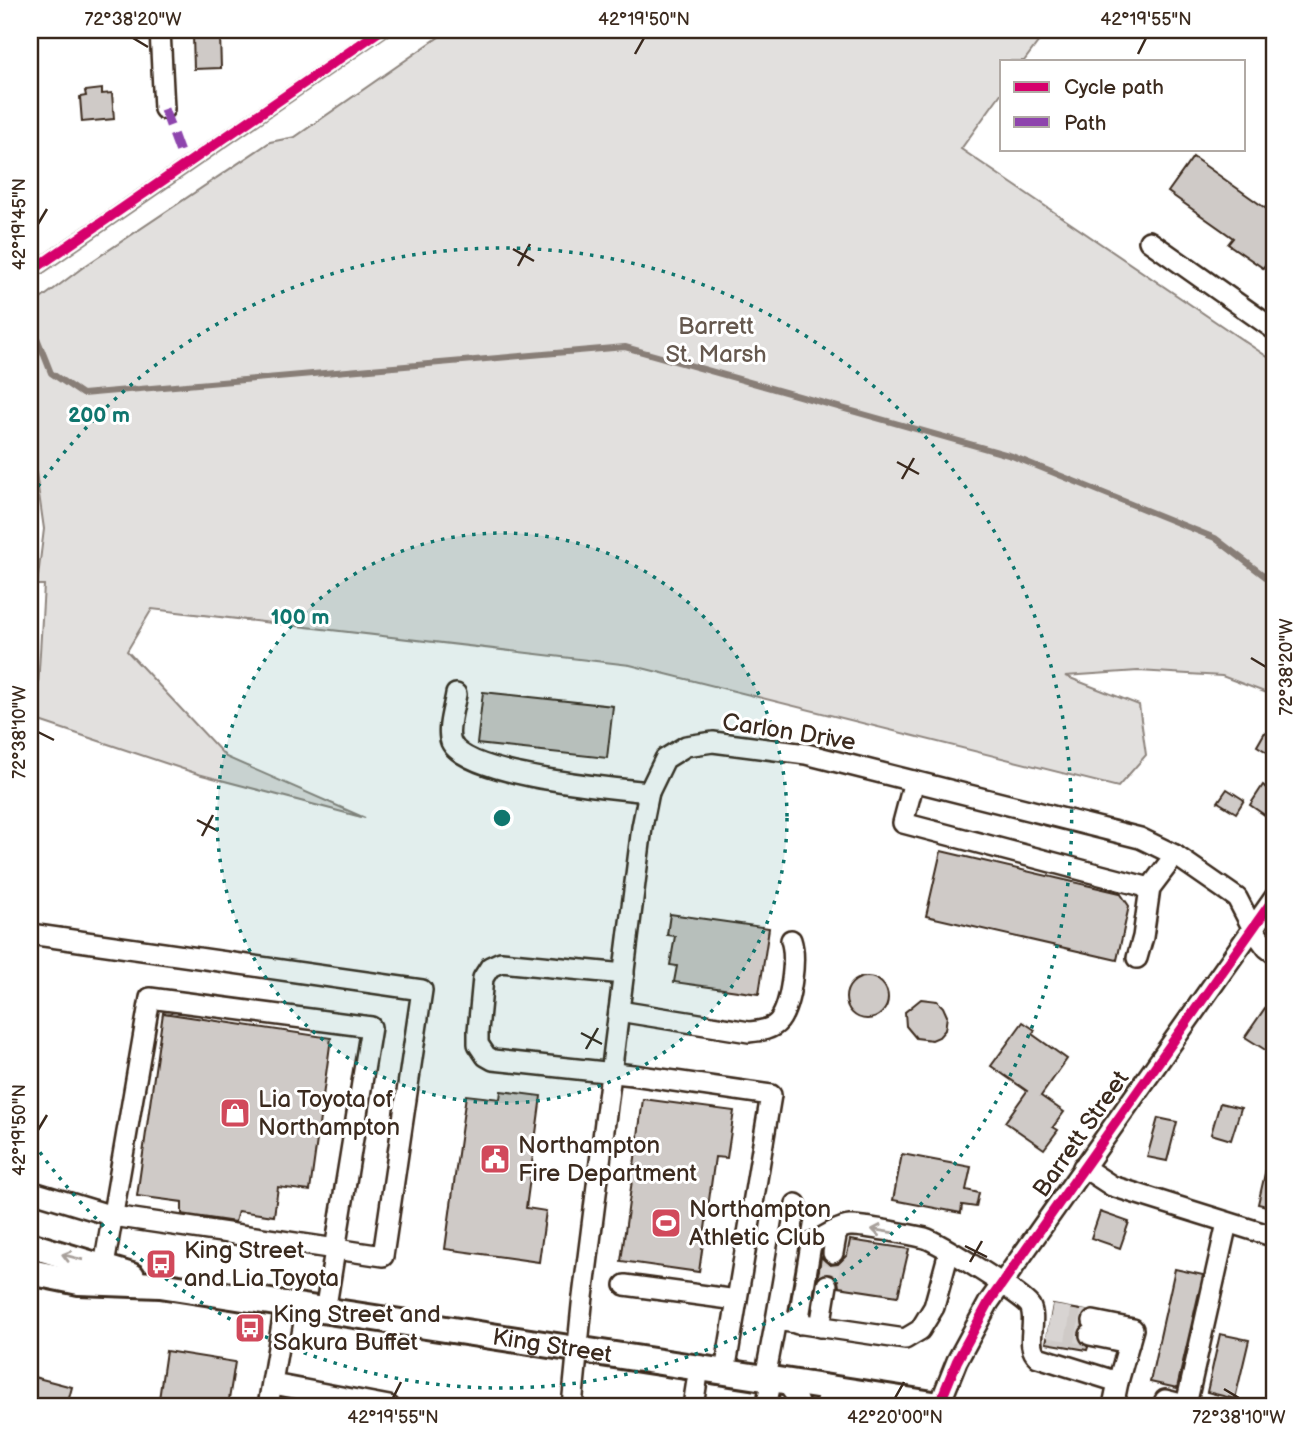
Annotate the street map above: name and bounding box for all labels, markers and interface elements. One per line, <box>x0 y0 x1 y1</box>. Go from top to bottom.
text: 72°38'20"W <box>84 9 182 30</box>
text: 42°19'50"N <box>598 9 690 30</box>
text: 42°19'55"N <box>1100 9 1192 30</box>
legend <box>1000 60 1246 150</box>
text: Cycle path <box>1064 75 1164 100</box>
text: Path <box>1064 111 1106 136</box>
text: 42°19'45"N <box>9 178 30 270</box>
park label: Barrett St. Marsh <box>665 312 767 369</box>
text: 200 m <box>68 403 130 428</box>
text: 100 m <box>271 605 329 630</box>
text: 72°38'20"W <box>1276 618 1297 716</box>
text: 72°38'10"W <box>9 685 30 779</box>
street label: Carlon Drive <box>720 707 858 757</box>
centre of rings <box>490 806 514 830</box>
street label: Barrett Street <box>1027 1065 1136 1203</box>
text: 42°19'50"N <box>9 1084 30 1176</box>
place label: Lia Toyota of Northampton <box>258 1085 400 1142</box>
shop icon: Lia Toyota of Northampton <box>218 1096 252 1130</box>
place label: Northampton Fire Department <box>518 1131 698 1188</box>
public building icon: Northampton Fire Department <box>478 1142 512 1176</box>
place label: Northampton Athletic Club <box>689 1195 831 1252</box>
sports icon: Northampton Athletic Club <box>649 1206 683 1240</box>
one-way arrow <box>871 1224 894 1237</box>
place label: King Street and Lia Toyota <box>184 1236 339 1293</box>
bus stop icon: King Street and Lia Toyota <box>144 1247 178 1281</box>
one-way arrow <box>61 1249 83 1262</box>
place label: King Street and Sakura Buffet <box>273 1300 441 1357</box>
bus stop icon: King Street and Sakura Buffet <box>233 1311 267 1345</box>
street label: King Street <box>491 1322 615 1369</box>
text: 42°19'55"N <box>347 1407 439 1428</box>
text: 42°20'00"N <box>847 1407 943 1428</box>
text: 72°38'10"W <box>1192 1407 1286 1428</box>

